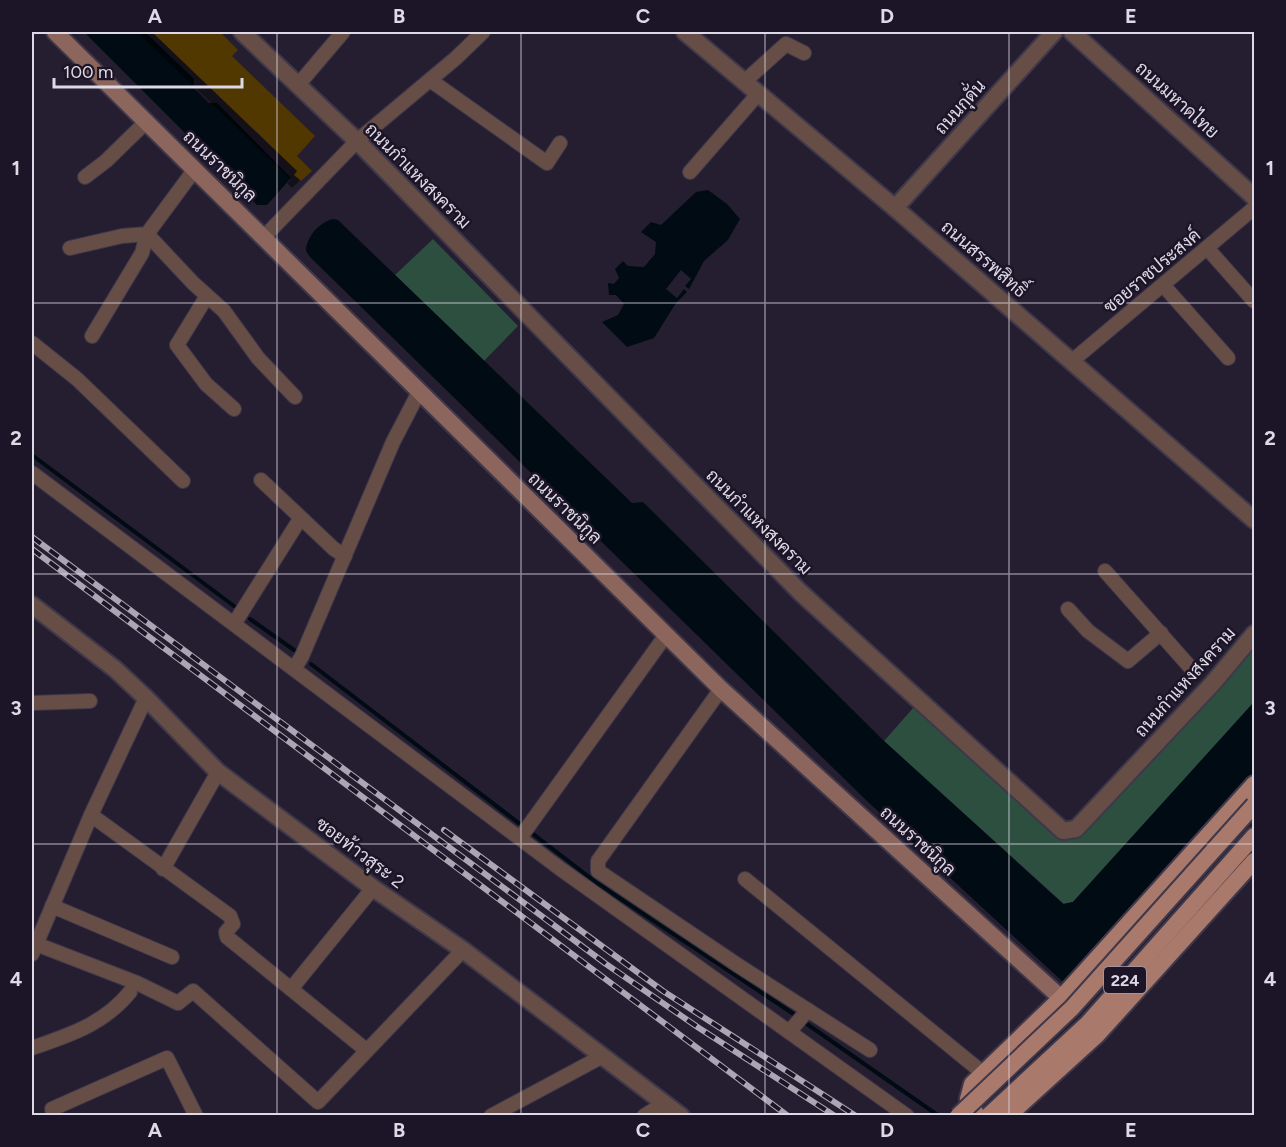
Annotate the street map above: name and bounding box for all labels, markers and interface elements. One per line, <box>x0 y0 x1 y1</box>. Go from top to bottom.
text: A <box>148 4 163 28</box>
text: B <box>393 4 405 28</box>
text: C <box>636 4 650 28</box>
text: D <box>880 4 894 28</box>
text: E <box>1125 4 1137 28</box>
scale bar <box>54 51 242 89</box>
street label: ถนนมหาดไทย <box>1131 55 1224 143</box>
text: 100 m <box>63 61 113 83</box>
street label: ถนนกุดั่น <box>926 72 991 140</box>
street label: ถนนกำแหงสงคราม <box>361 119 475 233</box>
street label: ถนนราชนิกูล <box>177 125 261 208</box>
text: 1 <box>12 156 20 180</box>
text: 1 <box>1266 156 1274 180</box>
street label: ถนนสรรพสิทธิ์ <box>937 212 1035 302</box>
street label: ซอยราชประสงค์ <box>1098 223 1205 318</box>
text: 2 <box>10 426 22 450</box>
text: 2 <box>1264 426 1276 450</box>
street label: ถนนกำแหงสงคราม <box>702 465 816 579</box>
street label: ถนนราชนิกูล <box>522 467 606 550</box>
street label: ถนนกำแหงสงคราม <box>1130 622 1240 742</box>
text: 3 <box>10 696 22 720</box>
text: 3 <box>1264 696 1276 720</box>
street label: ถนนราชนิกูล <box>874 801 960 882</box>
street label: ซอยท้าวสุระ 2 <box>311 812 409 894</box>
text: 4 <box>10 967 23 991</box>
road number: 224 <box>1104 967 1146 993</box>
text: 4 <box>1264 967 1277 991</box>
text: A <box>148 1118 163 1142</box>
text: B <box>393 1118 405 1142</box>
text: C <box>636 1118 650 1142</box>
text: D <box>880 1118 894 1142</box>
text: E <box>1125 1118 1137 1142</box>

